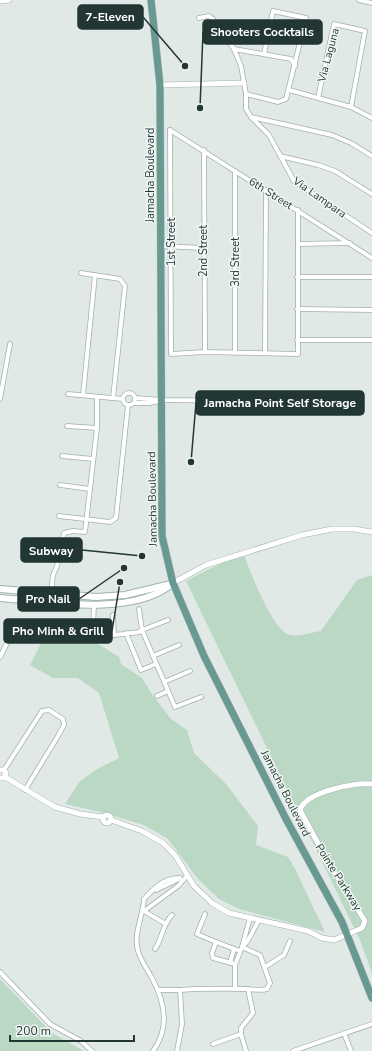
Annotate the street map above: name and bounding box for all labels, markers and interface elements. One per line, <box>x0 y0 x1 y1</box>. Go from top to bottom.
callout: 7-Eleven <box>78 5 143 29</box>
text: 7-Eleven <box>85 9 135 25</box>
callout: Shooters Cocktails <box>203 20 322 44</box>
text: Shooters Cocktails <box>210 24 314 40</box>
street label: Via Laguna <box>314 26 343 85</box>
street label: Jamacha Boulevard <box>143 127 158 224</box>
street label: Via Lampara <box>289 173 350 221</box>
street label: 6th Street <box>246 174 296 213</box>
street label: 1st Street <box>164 218 179 266</box>
street label: 2nd Street <box>196 225 211 277</box>
street label: 3rd Street <box>228 237 243 287</box>
callout: Jamacha Point Self Storage <box>196 391 364 415</box>
text: Jamacha Point Self Storage <box>203 395 357 411</box>
street label: Jamacha Boulevard <box>144 451 161 548</box>
callout: Subway <box>21 538 82 562</box>
text: Subway <box>29 543 74 559</box>
callout: Pro Nail <box>18 587 79 611</box>
text: Pro Nail <box>26 591 71 607</box>
callout: Pho Minh & Grill <box>4 619 112 643</box>
text: Pho Minh & Grill <box>12 623 104 639</box>
street label: Jamacha Boulevard <box>257 747 314 839</box>
street label: Pointe Parkway <box>312 841 365 914</box>
scale bar <box>10 1017 134 1043</box>
text: 200 m <box>16 1023 51 1039</box>

